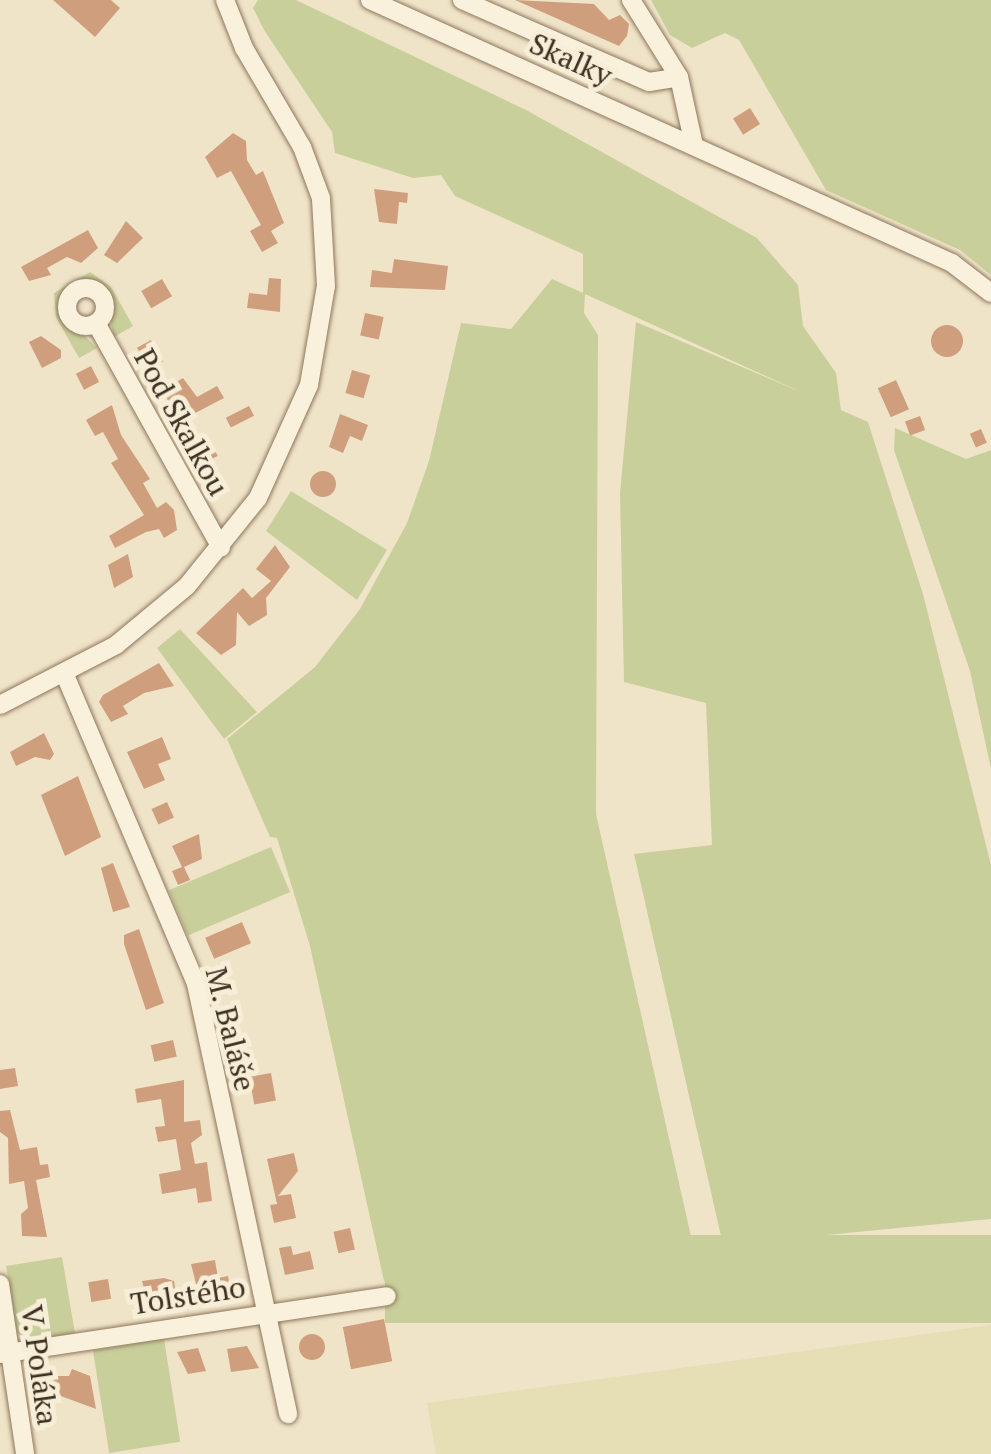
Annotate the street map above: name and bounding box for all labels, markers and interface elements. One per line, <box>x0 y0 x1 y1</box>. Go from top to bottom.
street label: Skalky <box>524 25 618 93</box>
street label: Pod Skalkou <box>127 342 237 502</box>
street label: M. Baláše <box>198 963 264 1095</box>
street label: Tolstého <box>128 1268 248 1322</box>
street label: V. Poláka <box>14 1302 66 1428</box>

